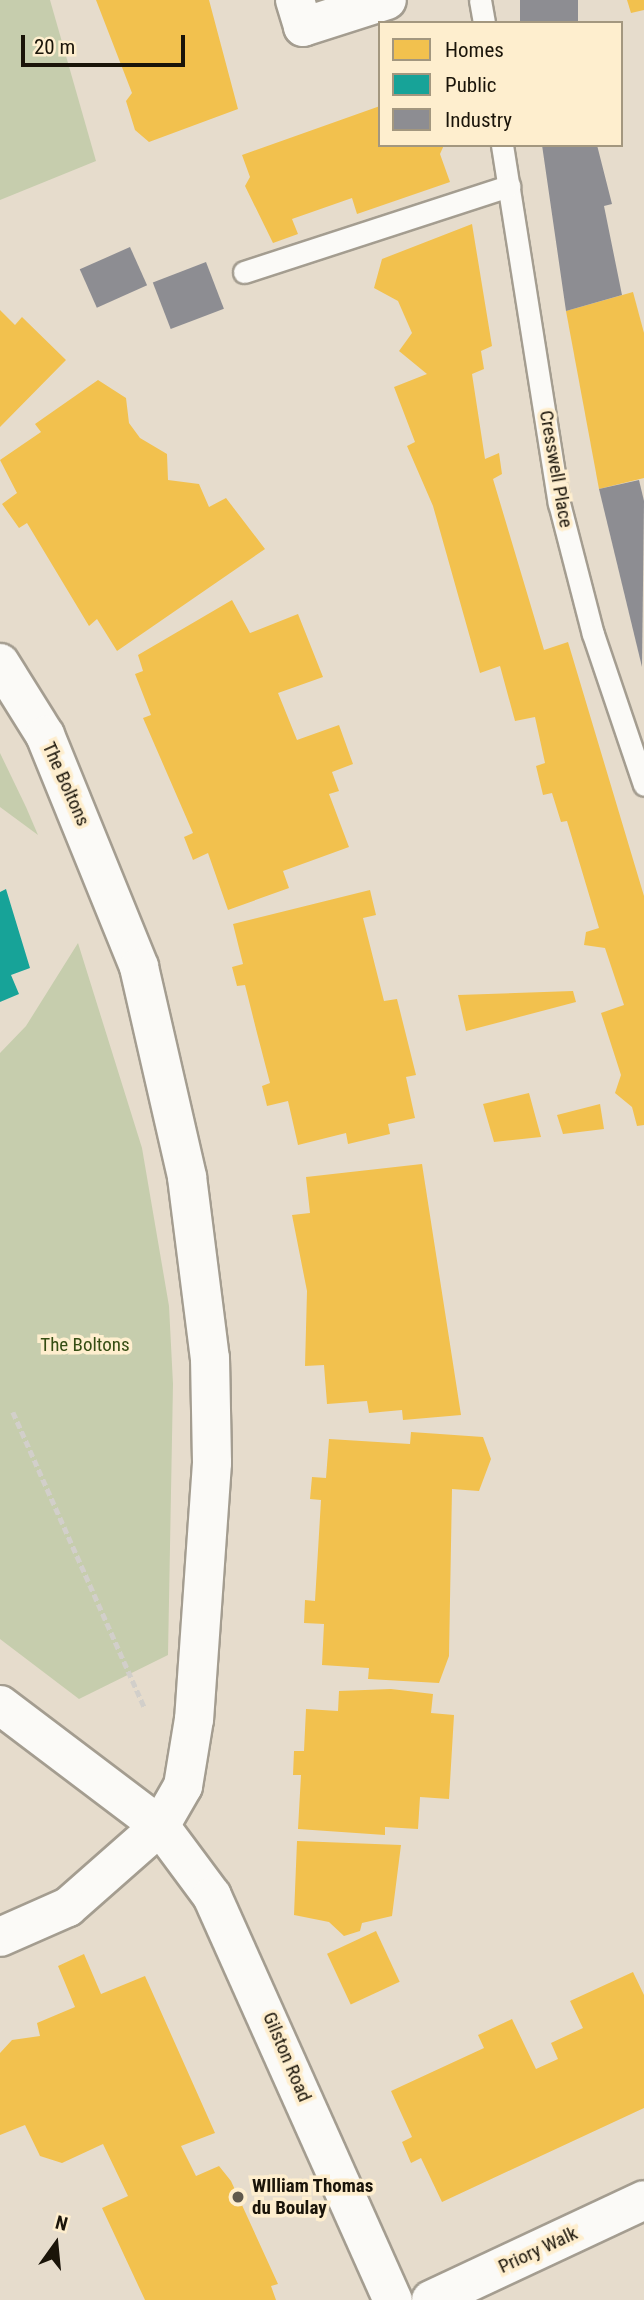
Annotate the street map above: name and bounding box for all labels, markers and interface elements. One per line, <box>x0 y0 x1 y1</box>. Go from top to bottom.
scale bar <box>24 21 189 65</box>
legend <box>378 21 623 147</box>
text: 20 m <box>34 35 75 59</box>
text: Homes <box>445 38 504 62</box>
text: Public <box>445 73 497 97</box>
text: Industry <box>445 108 512 132</box>
street label: Cresswell Place <box>534 409 578 529</box>
street label: The Boltons <box>37 739 95 829</box>
park label: The Boltons <box>40 1334 130 1356</box>
street label: Gilston Road <box>258 2009 316 2105</box>
place label: WIlliam Thomas du Boulay <box>252 2175 374 2219</box>
marker: WIlliam Thomas du Boulay <box>230 2189 246 2205</box>
north arrow <box>21 2209 91 2279</box>
text: N <box>53 2211 70 2236</box>
street label: Priory Walk <box>495 2222 581 2278</box>

